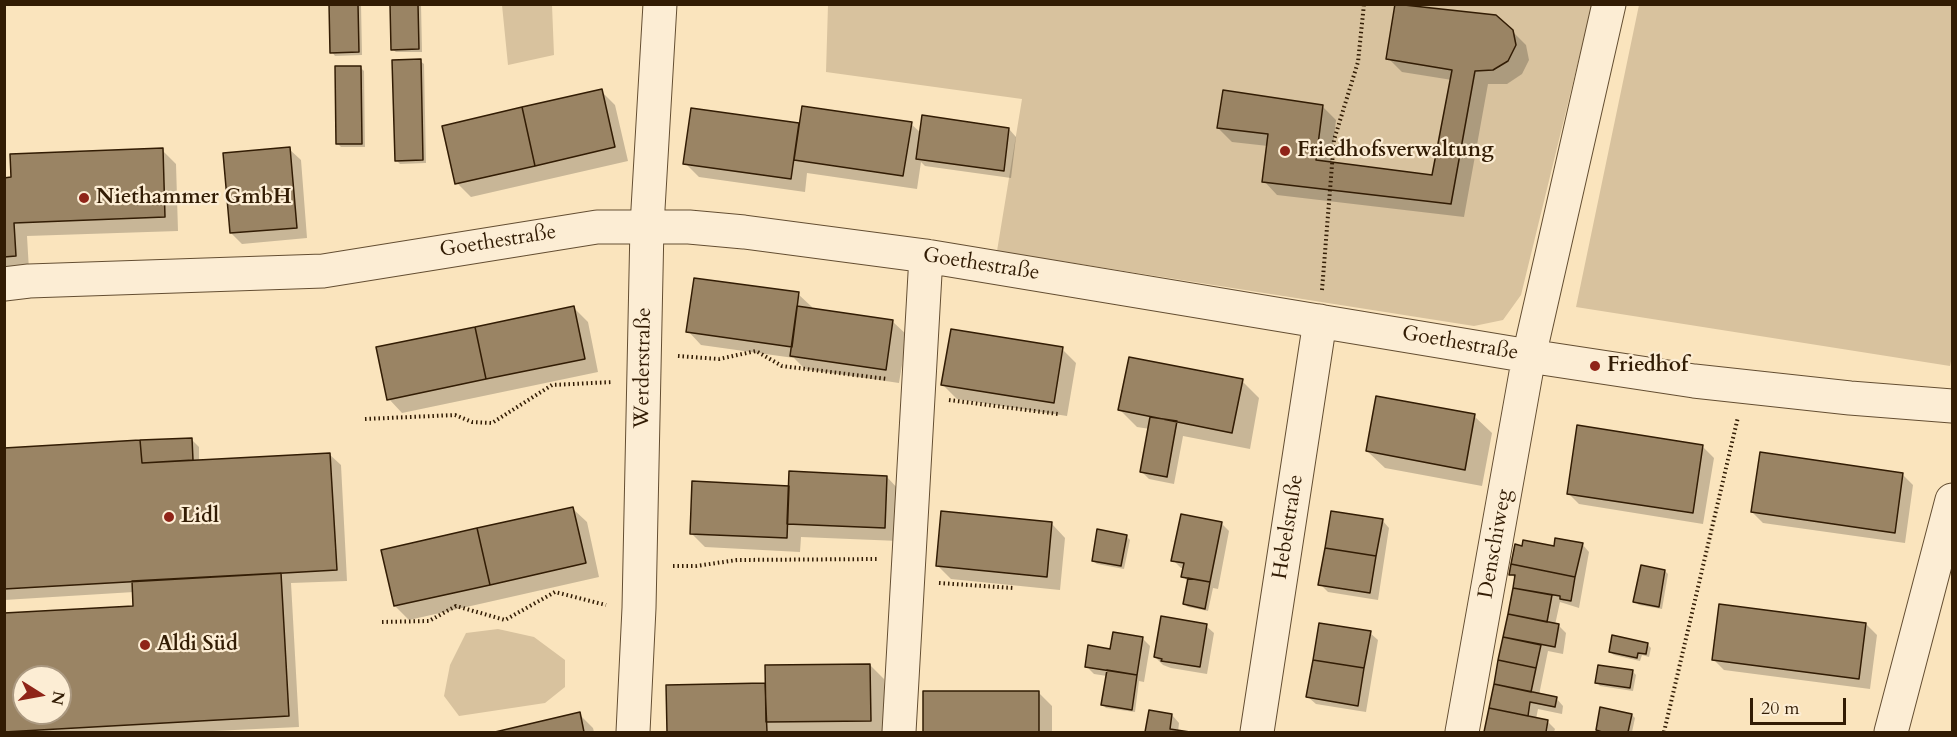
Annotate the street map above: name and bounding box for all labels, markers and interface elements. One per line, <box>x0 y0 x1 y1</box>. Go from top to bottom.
place label: Friedhofsverwaltung <box>1297 138 1494 164</box>
marker: Friedhofsverwaltung <box>1278 144 1292 158</box>
place label: Niethammer GmbH <box>96 185 291 211</box>
marker: Niethammer GmbH <box>77 191 91 205</box>
street label: Goethestraße <box>438 220 558 264</box>
street label: Goethestraße <box>921 243 1041 287</box>
street label: Werderstraße <box>630 307 658 429</box>
street label: Goethestraße <box>1400 321 1520 367</box>
place label: Friedhof <box>1607 353 1688 379</box>
marker: Friedhof <box>1588 359 1602 373</box>
street label: Hebelstraße <box>1268 473 1310 581</box>
street label: Denschiweg <box>1474 487 1518 601</box>
place label: Lidl <box>181 504 219 530</box>
marker: Lidl <box>162 510 176 524</box>
place label: Aldi Süd <box>157 632 238 658</box>
marker: Aldi Süd <box>138 638 152 652</box>
north arrow <box>12 665 72 725</box>
scale bar <box>1753 686 1849 724</box>
text: N <box>46 689 70 707</box>
text: 20 m <box>1761 696 1800 721</box>

